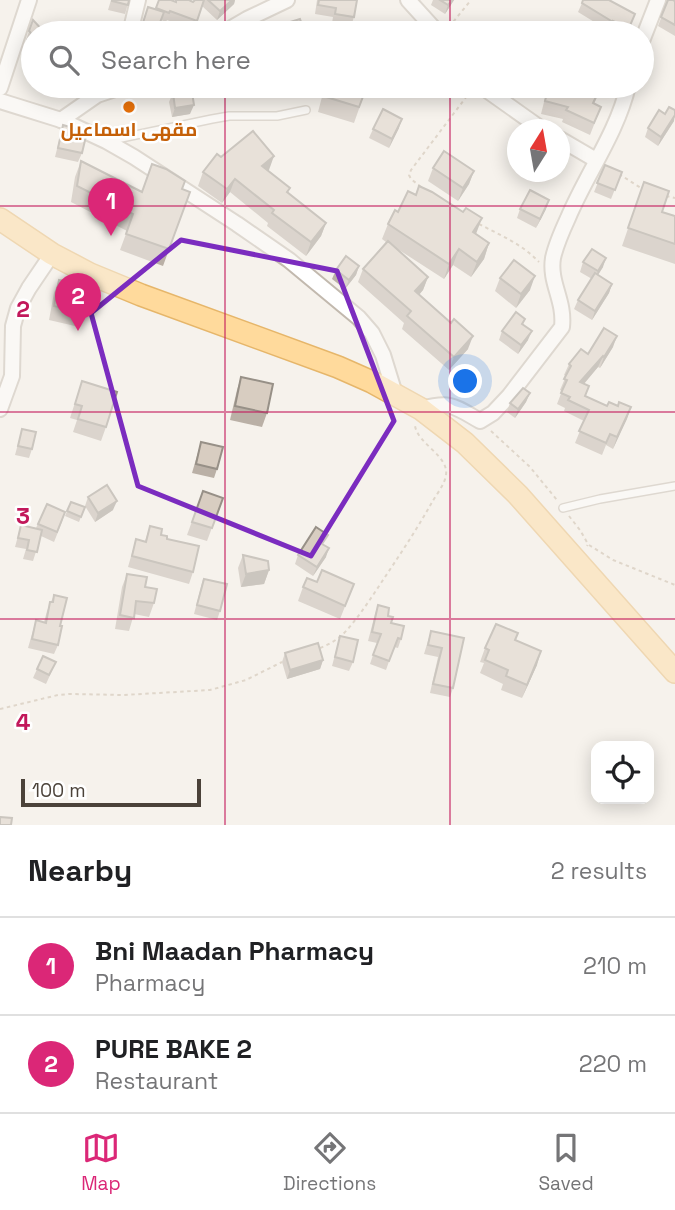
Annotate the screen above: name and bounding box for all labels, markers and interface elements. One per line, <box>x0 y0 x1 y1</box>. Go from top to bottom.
search box <box>21 21 654 98</box>
icon: search <box>45 41 83 79</box>
text: Search here <box>101 43 251 77</box>
marker: مقهى اسماعيل <box>121 99 137 115</box>
place label: مقهى اسماعيل <box>61 117 197 142</box>
north arrow <box>507 119 570 182</box>
pin: 1 <box>88 178 134 236</box>
pin: 2 <box>55 273 101 331</box>
text: 2 <box>16 294 30 324</box>
your location <box>448 364 482 398</box>
text: 3 <box>16 501 30 531</box>
text: 4 <box>16 707 31 737</box>
map controls <box>591 741 654 804</box>
button: locate <box>591 741 654 804</box>
scale bar <box>21 776 201 808</box>
text: 100 m <box>32 778 86 803</box>
text: Nearby <box>28 851 132 890</box>
text: 2 results <box>551 856 647 886</box>
text: Bni Maadan Pharmacy <box>95 934 374 968</box>
text: 1 <box>46 951 56 981</box>
text: 210 m <box>583 951 647 981</box>
text: Pharmacy <box>95 968 205 998</box>
text: PURE BAKE 2 <box>95 1032 252 1066</box>
text: 2 <box>44 1049 58 1079</box>
text: 220 m <box>579 1049 647 1079</box>
text: Restaurant <box>95 1066 218 1096</box>
tab: Map <box>81 1129 121 1196</box>
tab: Directions <box>283 1129 376 1196</box>
tab: Saved <box>538 1129 594 1196</box>

